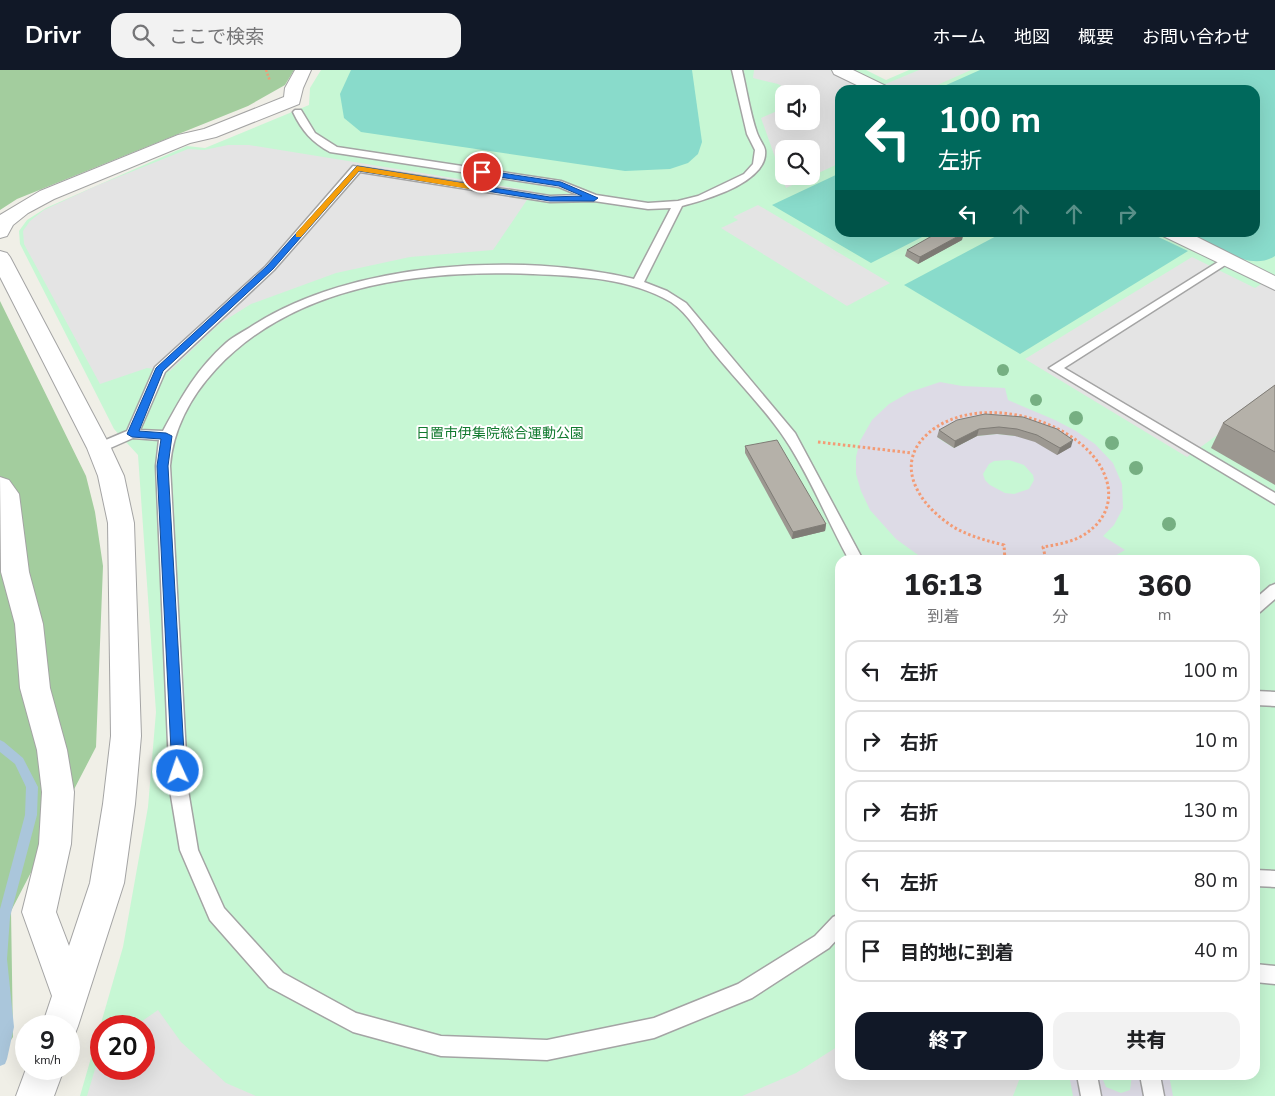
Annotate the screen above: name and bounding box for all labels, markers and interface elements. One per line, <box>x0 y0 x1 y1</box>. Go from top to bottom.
search box <box>111 13 461 58</box>
text: Drivr <box>25 19 81 51</box>
icon: search <box>129 21 157 49</box>
text: ここで検索 <box>169 24 264 50</box>
text: ホーム <box>933 25 986 49</box>
text: 地図 <box>1014 25 1050 49</box>
text: 概要 <box>1078 25 1114 49</box>
text: お問い合わせ <box>1142 25 1250 49</box>
map controls <box>775 85 820 185</box>
button: sound <box>775 85 820 130</box>
text: 100 m <box>938 97 1041 144</box>
icon: left <box>855 105 920 170</box>
button: search <box>775 140 820 185</box>
text: 左折 <box>938 146 982 176</box>
pin <box>461 151 503 193</box>
icon: arrive <box>468 158 496 186</box>
icon: left <box>954 200 982 228</box>
icon: ahead <box>1007 200 1035 228</box>
icon: ahead <box>1060 200 1088 228</box>
icon: right <box>1113 200 1141 228</box>
park label: 日置市伊集院総合運動公園 <box>416 424 584 443</box>
text: 16:13 <box>903 565 983 606</box>
text: 1 <box>1051 565 1069 606</box>
text: 360 <box>1138 566 1192 607</box>
text: m <box>1158 604 1172 626</box>
text: 到着 <box>927 606 959 628</box>
text: 分 <box>1052 606 1068 628</box>
icon: left <box>857 657 885 685</box>
text: 100 m <box>1183 658 1238 684</box>
text: 左折 <box>900 660 938 686</box>
icon: right <box>857 727 885 755</box>
text: 10 m <box>1194 728 1238 754</box>
text: 右折 <box>900 730 938 756</box>
position arrow <box>151 744 203 796</box>
icon: right <box>857 797 885 825</box>
text: 130 m <box>1183 798 1238 824</box>
text: 右折 <box>900 800 938 826</box>
icon: left <box>857 867 885 895</box>
text: 80 m <box>1194 868 1238 894</box>
text: 左折 <box>900 870 938 896</box>
icon: arrive <box>857 937 885 965</box>
text: 40 m <box>1194 938 1238 964</box>
text: 目的地に到着 <box>900 940 1014 966</box>
button: 終了 <box>855 1012 1043 1070</box>
button: 共有 <box>1053 1012 1240 1070</box>
speed limit sign: 20 <box>90 1015 155 1080</box>
text: 9 <box>40 1024 55 1058</box>
text: km/h <box>34 1052 61 1068</box>

